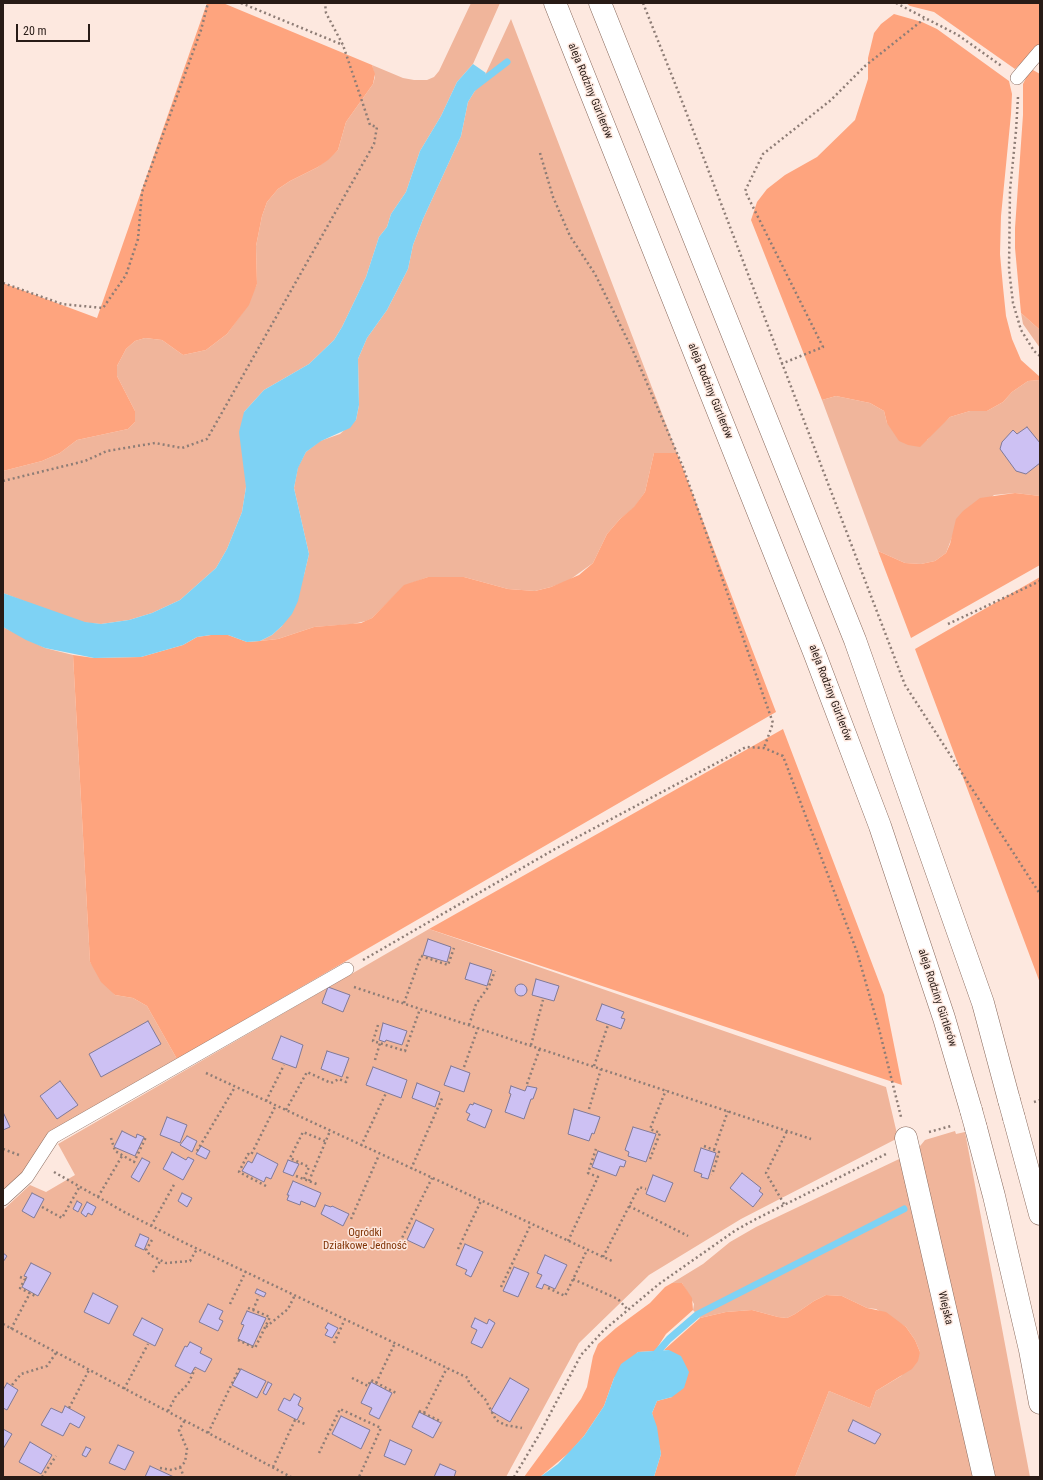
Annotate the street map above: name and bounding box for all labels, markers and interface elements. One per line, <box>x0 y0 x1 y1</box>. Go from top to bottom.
scale bar <box>18 16 92 42</box>
text: 20 m <box>23 24 47 38</box>
street label: aleja Rodziny Gürtlerów <box>565 41 615 141</box>
street label: aleja Rodziny Gürtlerów <box>685 341 735 441</box>
street label: aleja Rodziny Gürtlerów <box>806 643 854 743</box>
street label: aleja Rodziny Gürtlerów <box>915 947 959 1049</box>
park label: Ogródki Działkowe Jedność <box>323 1226 407 1252</box>
street label: Wiejska <box>935 1290 955 1326</box>

